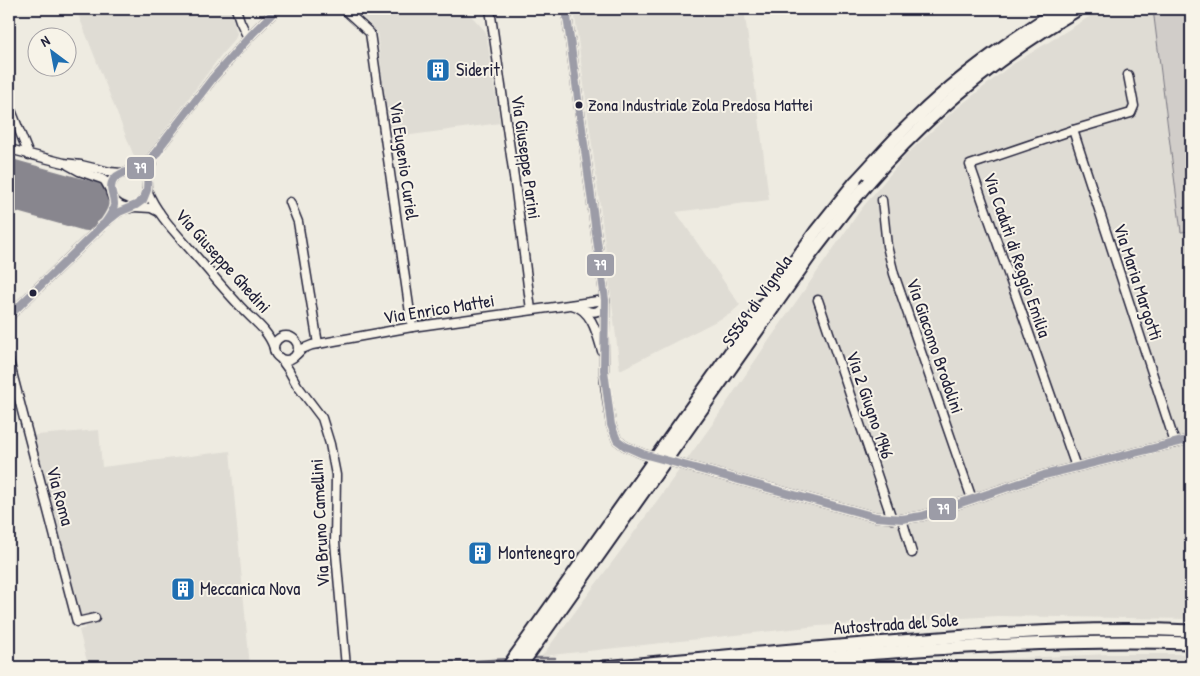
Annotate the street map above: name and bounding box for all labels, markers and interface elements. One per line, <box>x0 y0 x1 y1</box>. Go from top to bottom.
north arrow <box>28 28 78 78</box>
text: N <box>37 30 54 51</box>
building icon: Siderit <box>425 57 451 83</box>
place label: Siderit <box>456 57 500 82</box>
street label: Via Giuseppe Parini <box>505 93 548 220</box>
place label: Zona Industriale Zola Predosa Mattei <box>588 93 813 116</box>
street label: Via Eugenio Curiel <box>384 100 425 222</box>
marker: Zona Industriale Zola Predosa Mattei <box>574 100 584 110</box>
line badge: 79 <box>126 156 155 180</box>
text: 79 <box>133 158 147 177</box>
street label: Via Caduti di Reggio Emilia <box>978 169 1057 341</box>
street label: Via Giuseppe Ghedini <box>170 203 277 318</box>
street label: Via Maria Margotti <box>1108 220 1169 344</box>
street label: SS569 di Vignola <box>716 250 797 352</box>
line badge: 79 <box>586 253 615 277</box>
text: 79 <box>593 255 607 274</box>
street label: Via Giacomo Brodolini <box>901 275 970 417</box>
street label: Via Enrico Mattei <box>382 287 496 330</box>
unlabelled marker <box>28 288 38 298</box>
street label: Via 2 Giugno 1946 <box>840 348 901 462</box>
street label: Via Bruno Camellini <box>304 458 335 588</box>
street label: Via Roma <box>41 464 80 528</box>
line badge: 79 <box>928 497 957 521</box>
text: 79 <box>936 499 950 518</box>
building icon: Montenegro <box>467 540 493 566</box>
place label: Montenegro <box>498 540 575 565</box>
building icon: Meccanica Nova <box>170 576 196 602</box>
place label: Meccanica Nova <box>200 576 300 601</box>
street label: Autostrada del Sole <box>833 607 959 640</box>

